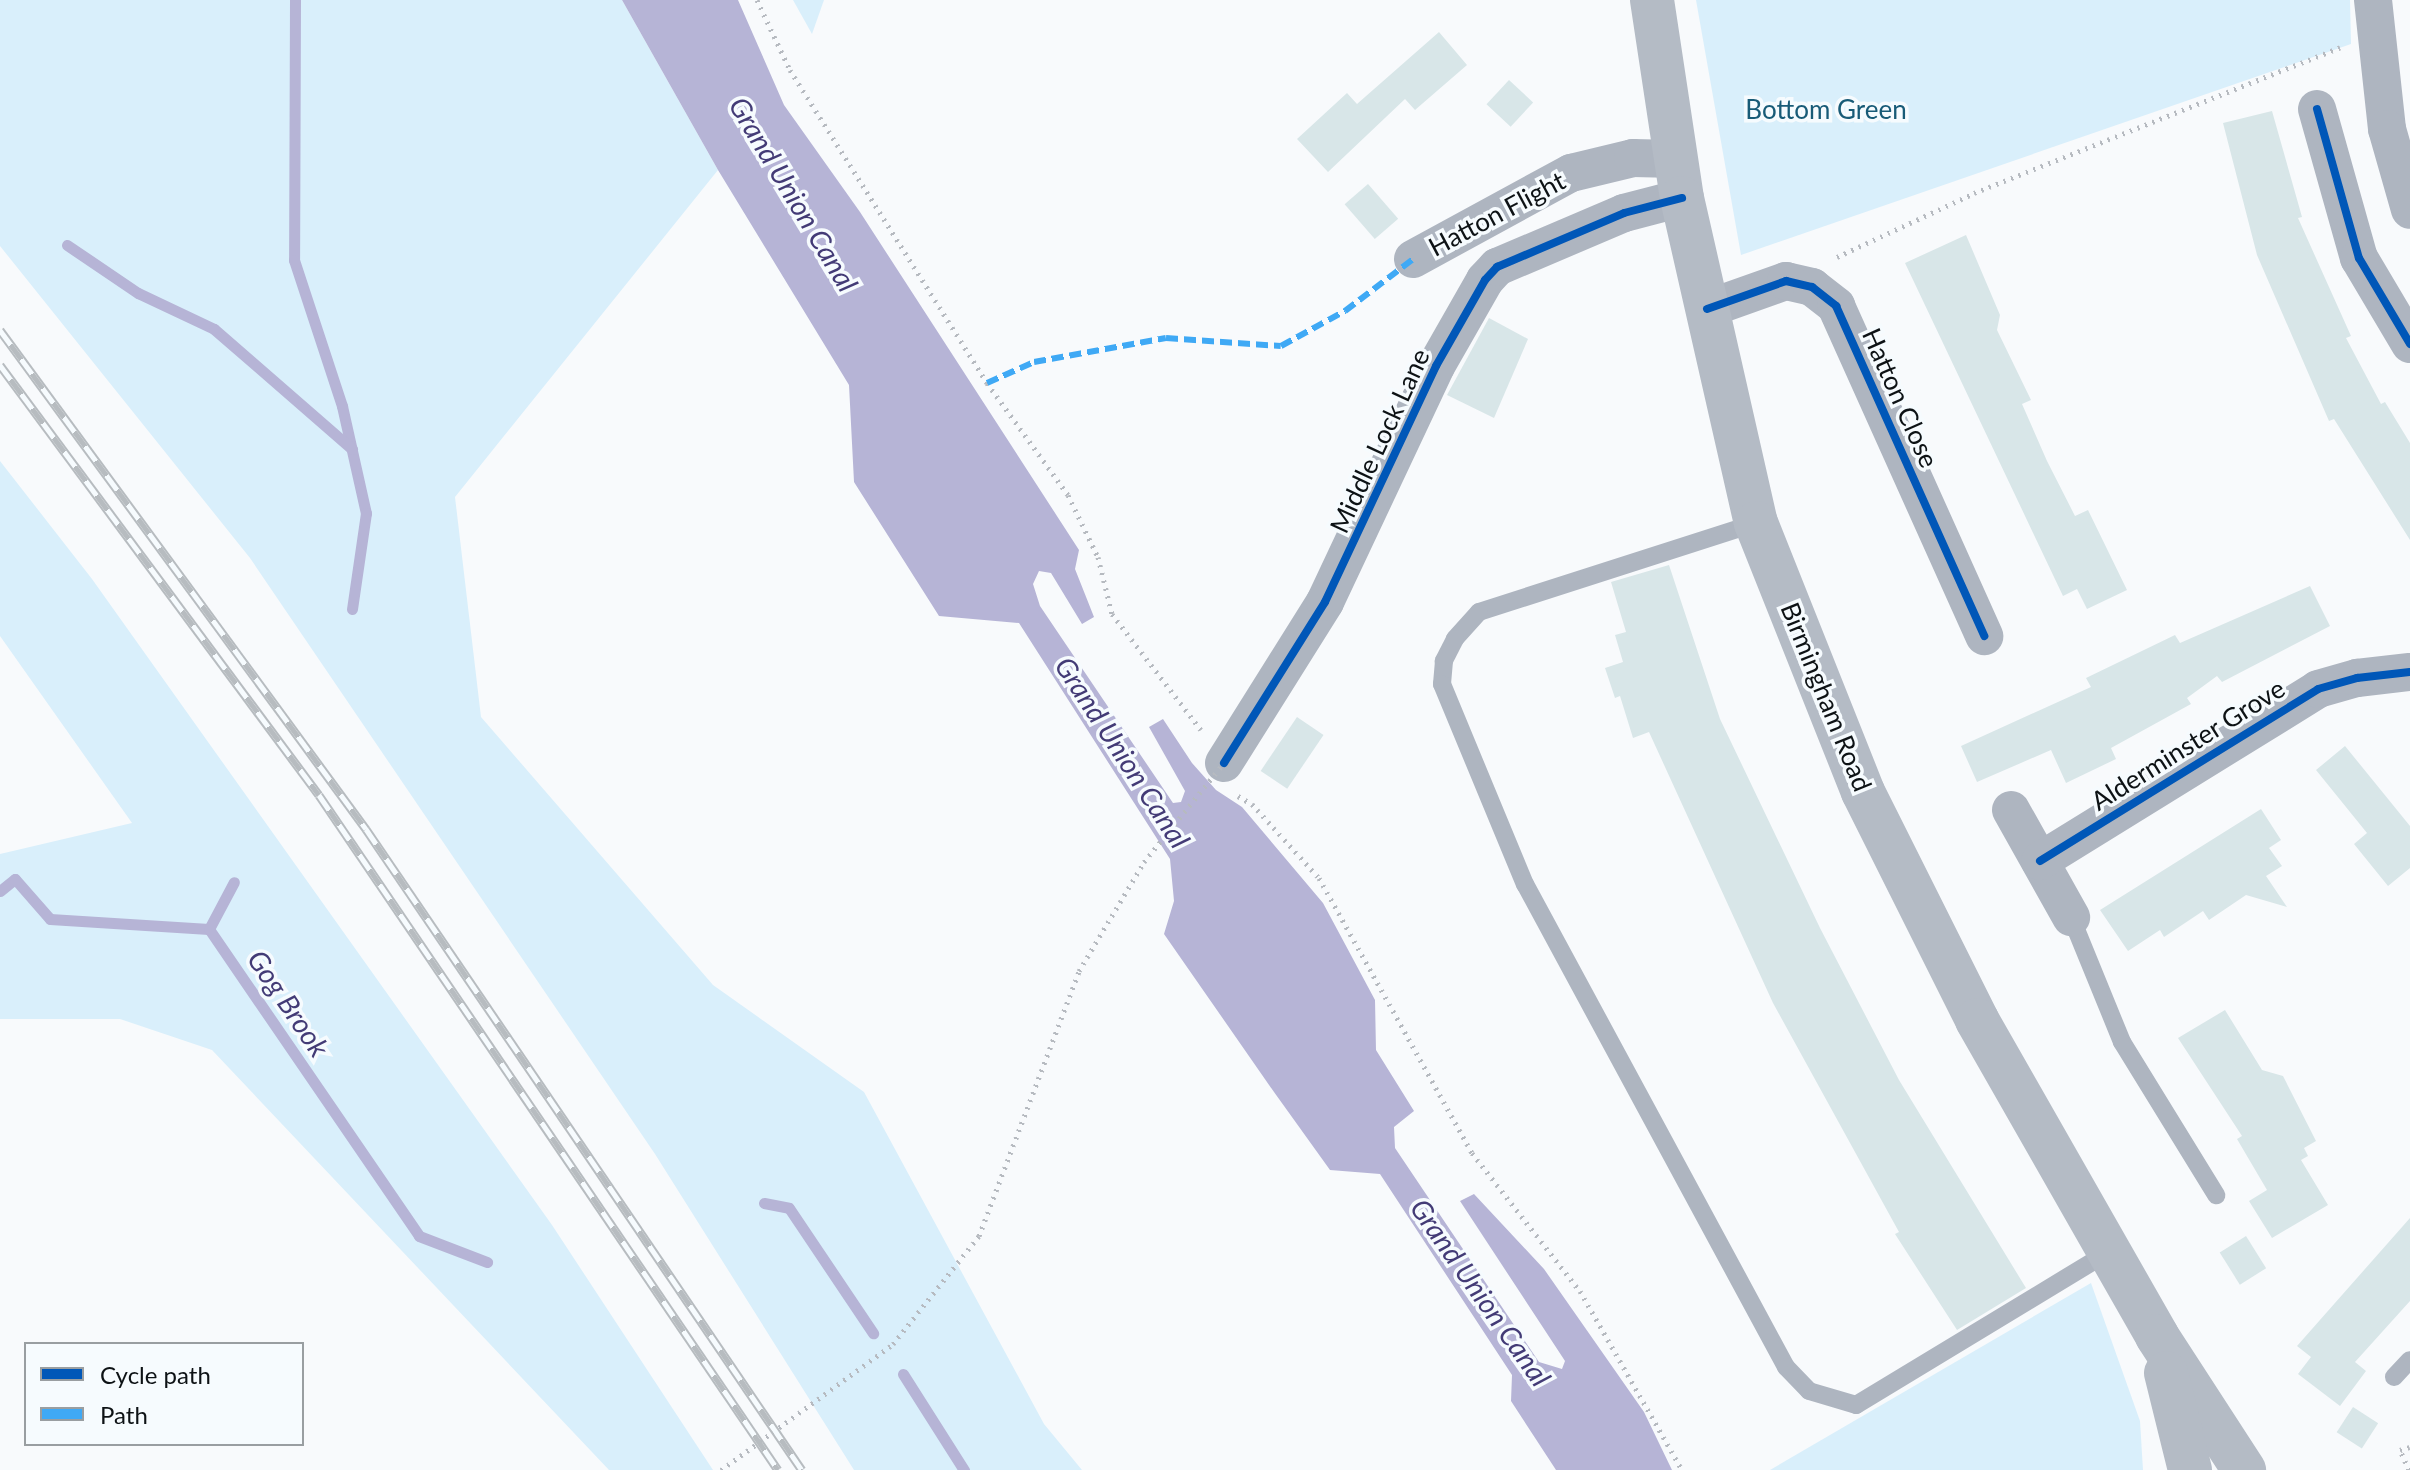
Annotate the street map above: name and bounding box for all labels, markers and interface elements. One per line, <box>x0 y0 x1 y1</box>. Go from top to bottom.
water label: Grand Union Canal <box>723 91 865 297</box>
park label: Bottom Green <box>1745 94 1907 126</box>
street label: Hatton Flight <box>1424 165 1570 263</box>
street label: Hatton Close <box>1855 324 1945 472</box>
street label: Middle Lock Lane <box>1324 344 1436 538</box>
street label: Birmingham Road <box>1774 598 1878 796</box>
water label: Grand Union Canal <box>1049 650 1197 854</box>
street label: Alderminster Grove <box>2085 673 2291 817</box>
water label: Gog Brook <box>241 943 337 1063</box>
water label: Grand Union Canal <box>1404 1192 1558 1392</box>
legend <box>24 1342 304 1446</box>
text: Cycle path <box>100 1360 211 1389</box>
text: Path <box>100 1400 148 1429</box>

